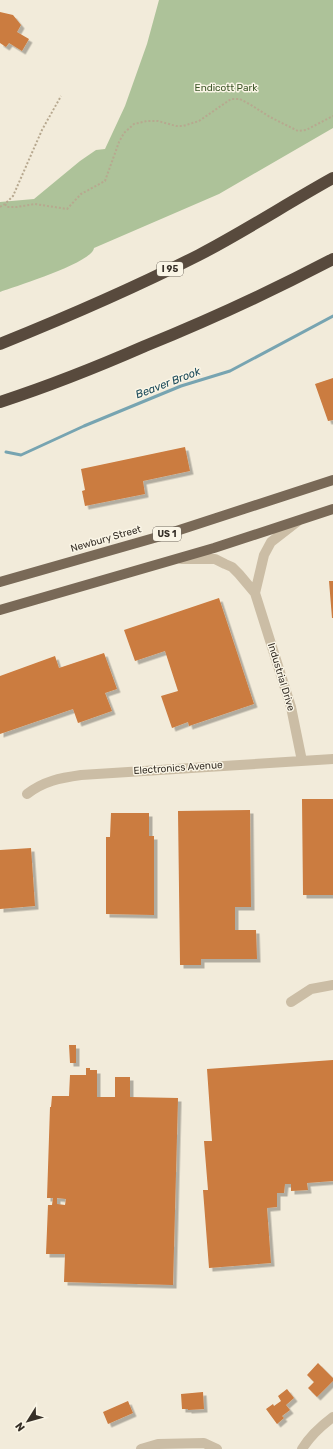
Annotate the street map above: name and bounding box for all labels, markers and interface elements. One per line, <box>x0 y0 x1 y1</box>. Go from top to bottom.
park label: Endicott Park <box>195 82 258 94</box>
road number: I 95 <box>157 262 183 276</box>
water label: Beaver Brook <box>134 365 203 401</box>
street label: Newbury Street <box>69 523 143 555</box>
road number: US 1 <box>153 527 181 541</box>
street label: Industrial Drive <box>265 642 297 713</box>
street label: Electronics Avenue <box>133 759 223 777</box>
north arrow <box>8 1401 48 1441</box>
text: N <box>13 1420 28 1434</box>

